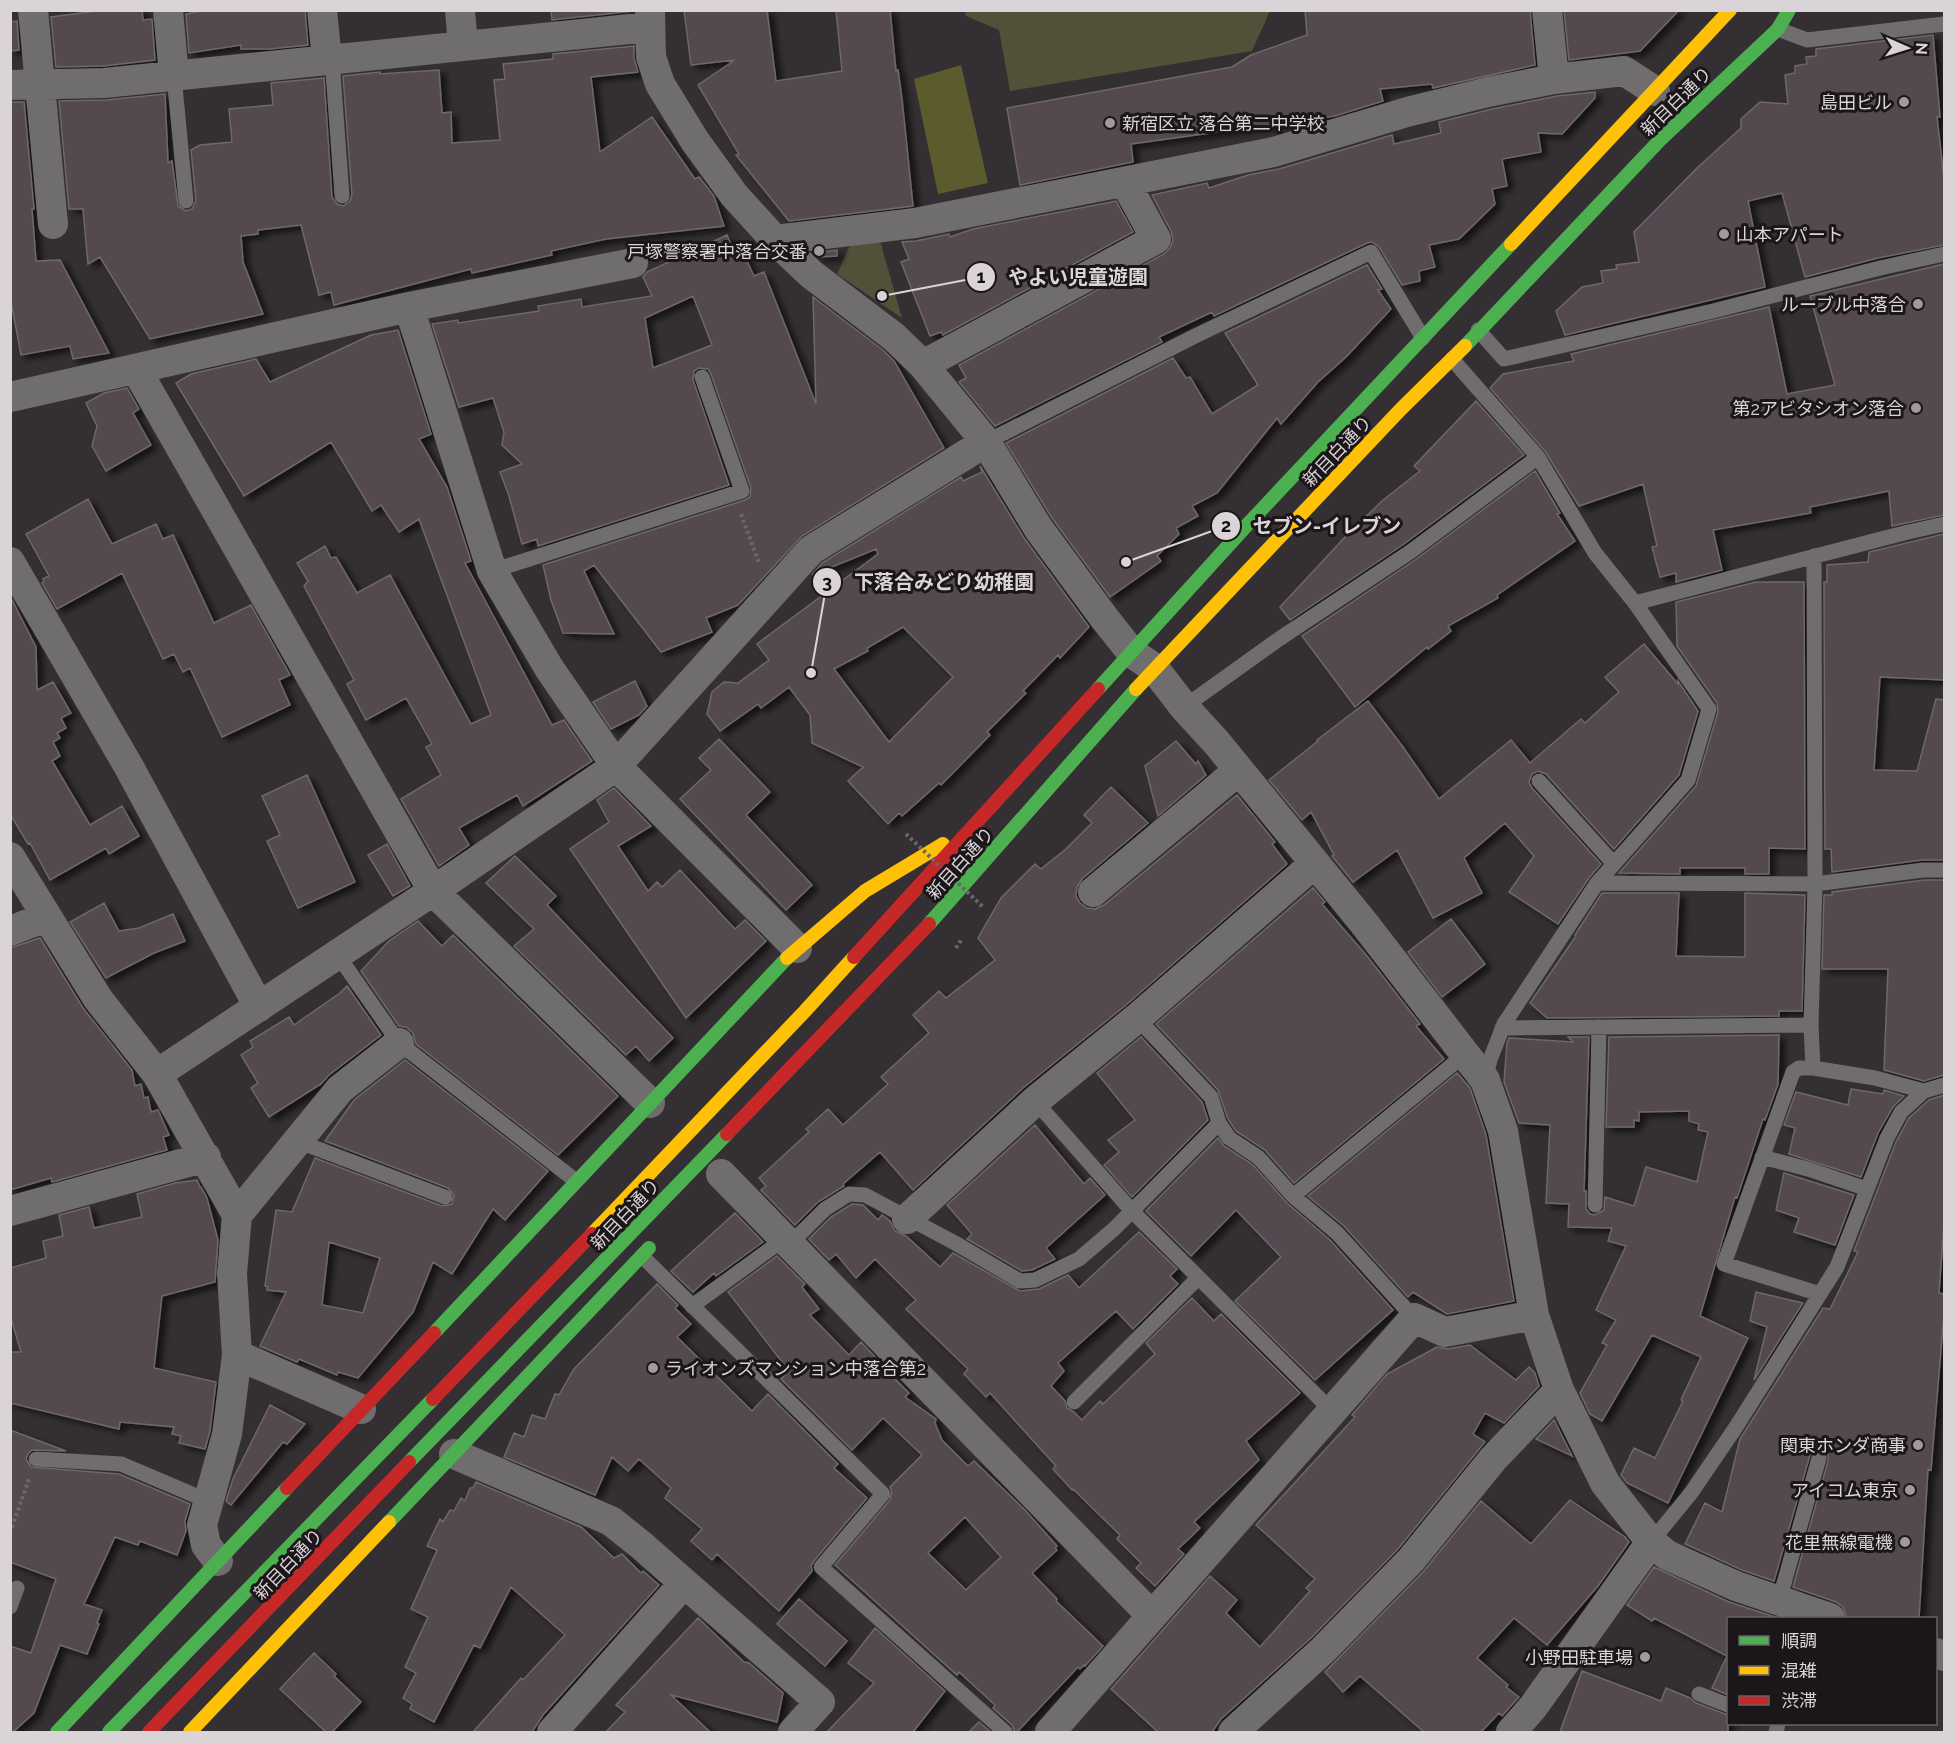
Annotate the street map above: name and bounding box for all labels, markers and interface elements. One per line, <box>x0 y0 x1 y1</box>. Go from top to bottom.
north arrow <box>1877 18 1937 78</box>
text: N <box>1912 42 1931 55</box>
street label: 新目白通り <box>1636 62 1716 140</box>
place label: 島田ビル <box>1820 92 1892 113</box>
marker: 島田ビル <box>1897 95 1911 109</box>
place label: 新宿区立 落合第二中学校 <box>1122 113 1325 134</box>
marker: 新宿区立 落合第二中学校 <box>1103 116 1117 130</box>
place label: 山本アパート <box>1736 224 1844 245</box>
marker: 山本アパート <box>1717 227 1731 241</box>
place label: 戸塚警察署中落合交番 <box>627 241 807 262</box>
marker: 戸塚警察署中落合交番 <box>812 244 826 258</box>
callout: やよい児童遊園 <box>966 258 1160 296</box>
text: やよい児童遊園 <box>1008 265 1148 289</box>
text: 1 <box>977 266 986 287</box>
place label: ルーブル中落合 <box>1781 294 1906 315</box>
marker: ルーブル中落合 <box>1911 297 1925 311</box>
place label: 第2アビタシオン落合 <box>1733 398 1904 419</box>
marker: 第2アビタシオン落合 <box>1909 401 1923 415</box>
street label: 新目白通り <box>1298 411 1376 491</box>
callout: セブン-イレブン <box>1211 507 1413 545</box>
text: セブン-イレブン <box>1253 514 1401 538</box>
text: 2 <box>1221 515 1231 536</box>
callout: 下落合みどり幼稚園 <box>812 563 1046 601</box>
text: 下落合みどり幼稚園 <box>854 570 1034 594</box>
text: 3 <box>822 571 832 592</box>
street label: 新目白通り <box>922 823 998 903</box>
street label: 新目白通り <box>586 1174 664 1254</box>
place label: ライオンズマンション中落合第2 <box>665 1358 926 1379</box>
marker: ライオンズマンション中落合第2 <box>646 1361 660 1375</box>
place label: 関東ホンダ商事 <box>1780 1435 1906 1456</box>
marker: 関東ホンダ商事 <box>1911 1438 1925 1452</box>
place label: アイコム東京 <box>1791 1480 1898 1501</box>
marker: アイコム東京 <box>1903 1483 1917 1497</box>
street label: 新目白通り <box>249 1524 327 1604</box>
place label: 花里無線電機 <box>1785 1532 1893 1553</box>
marker: 花里無線電機 <box>1898 1535 1912 1549</box>
legend <box>1727 1617 1937 1725</box>
text: 順調 <box>1781 1630 1817 1651</box>
place label: 小野田駐車場 <box>1525 1647 1633 1668</box>
marker: 小野田駐車場 <box>1638 1650 1652 1664</box>
text: 混雑 <box>1781 1660 1817 1681</box>
text: 渋滞 <box>1781 1690 1817 1711</box>

